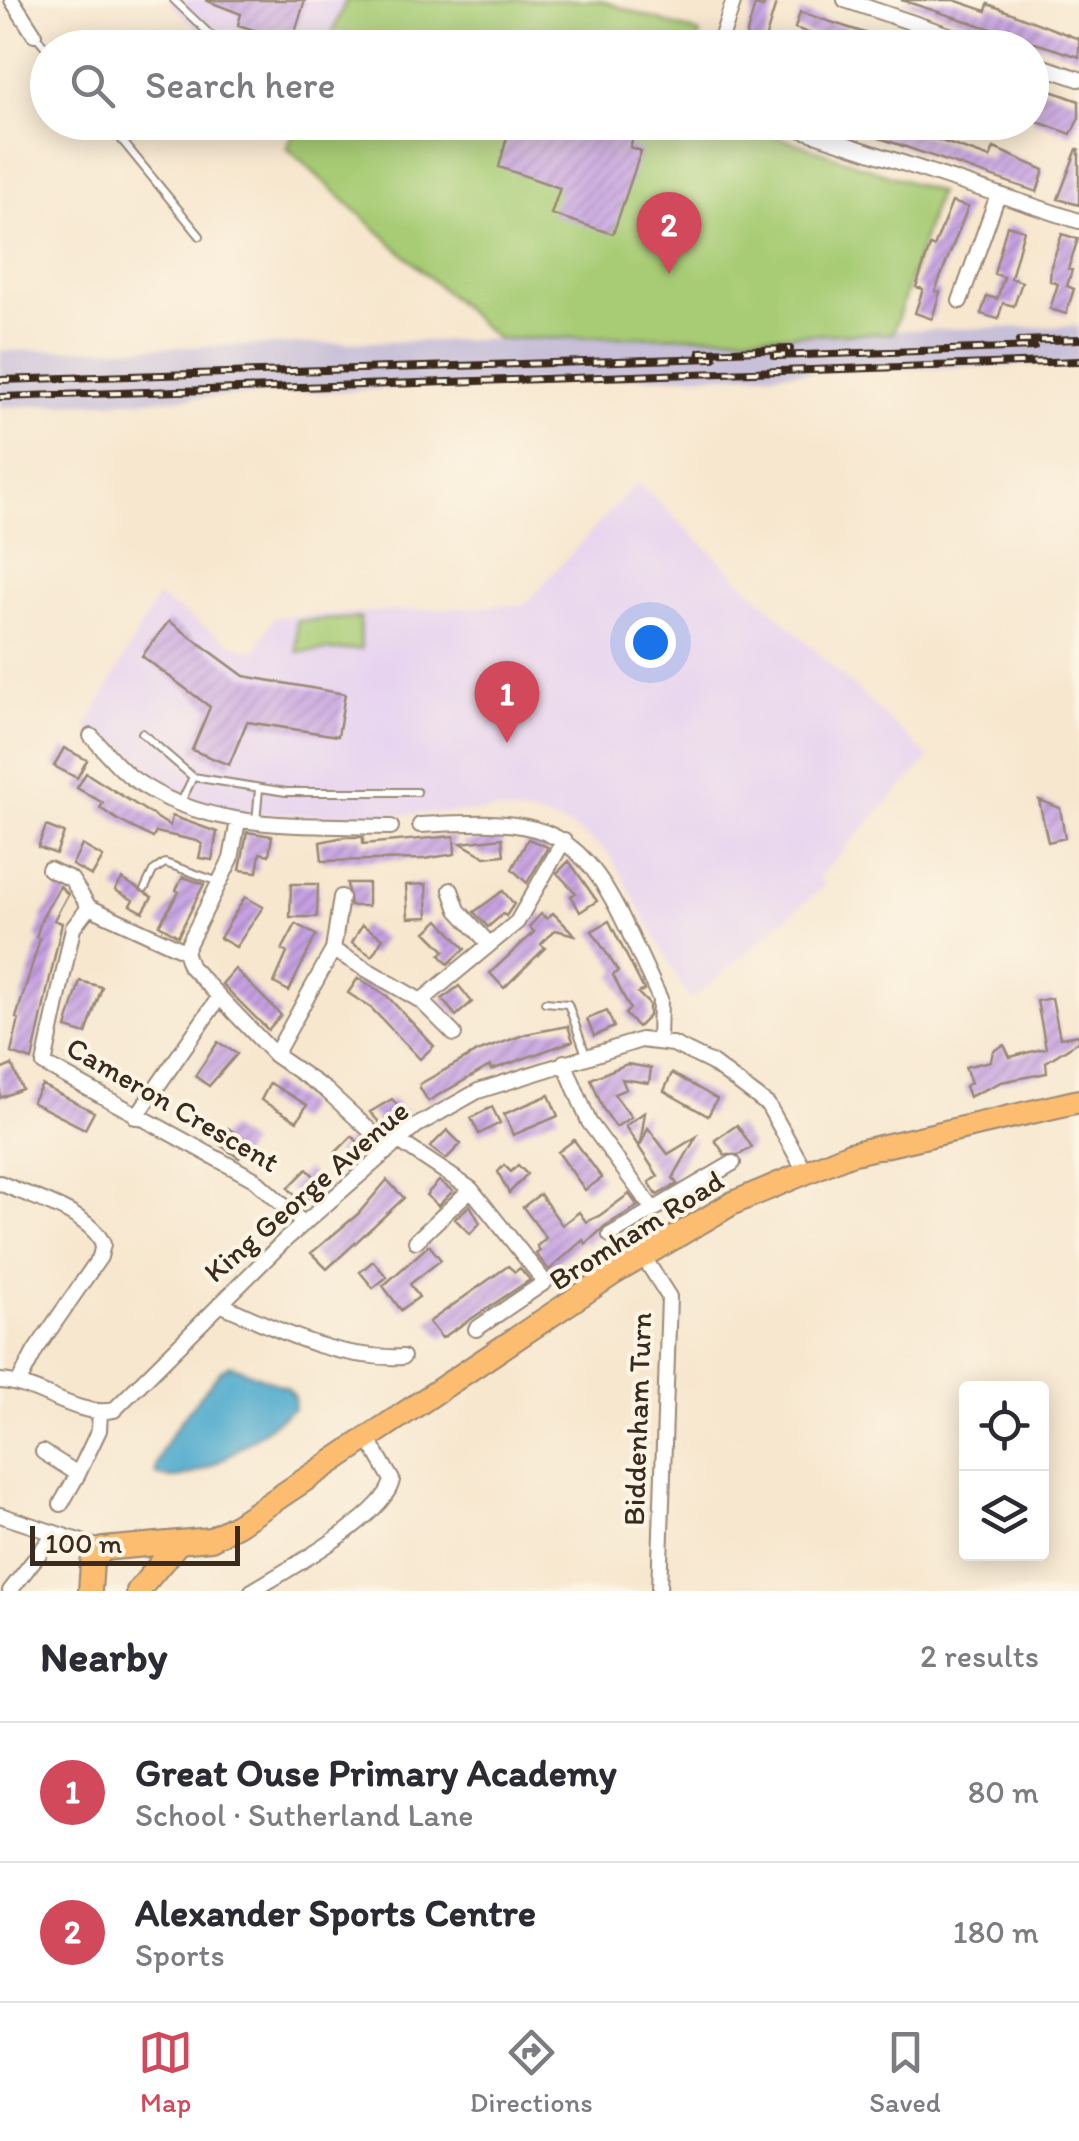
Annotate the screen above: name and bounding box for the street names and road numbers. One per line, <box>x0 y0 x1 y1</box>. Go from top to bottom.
street label: Cameron Crescent <box>60 1028 286 1180</box>
street label: King George Avenue <box>196 1092 416 1290</box>
street label: Bromham Road <box>542 1162 730 1298</box>
street label: Biddenham Turn <box>615 1312 659 1526</box>

